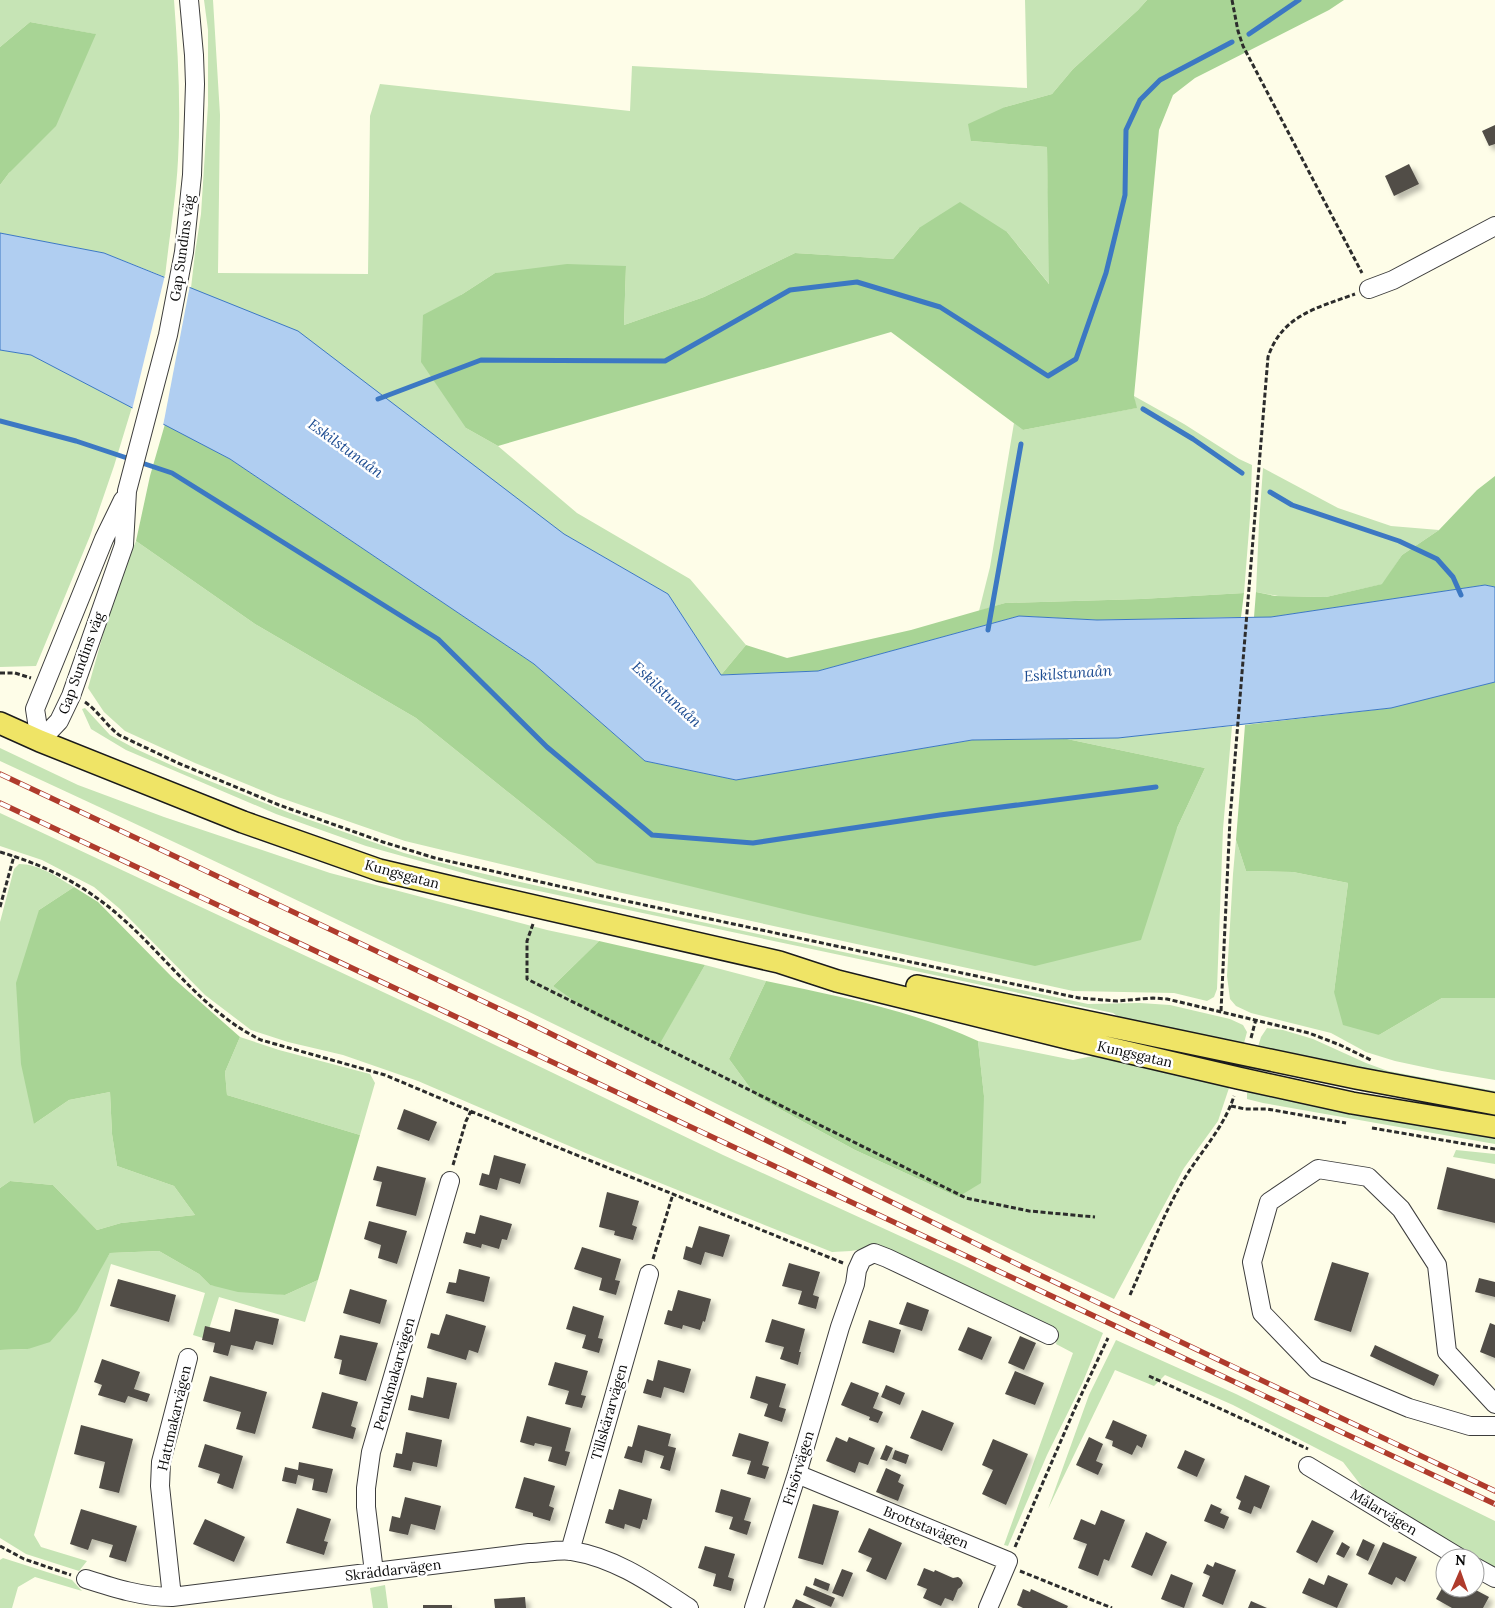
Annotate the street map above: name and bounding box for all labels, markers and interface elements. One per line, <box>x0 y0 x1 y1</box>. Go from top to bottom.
street label: Gap Sundins väg <box>166 193 198 302</box>
water label: Eskilstunaån <box>305 414 388 482</box>
street label: Gap Sundins väg <box>54 609 108 717</box>
water label: Eskilstunaån <box>628 657 706 732</box>
water label: Eskilstunaån <box>1023 660 1113 686</box>
street label: Kungsgatan <box>363 855 442 893</box>
street label: Kungsgatan <box>1096 1037 1175 1071</box>
street label: Perukmakarvägen <box>369 1315 419 1432</box>
street label: Tillskärarvägen <box>587 1361 631 1462</box>
street label: Hattmakarvägen <box>153 1363 195 1472</box>
street label: Frisörvägen <box>778 1428 818 1507</box>
street label: Målarvägen <box>1347 1485 1421 1539</box>
street label: Brottstavägen <box>881 1502 972 1553</box>
north arrow <box>1435 1548 1485 1598</box>
text: N <box>1455 1551 1466 1569</box>
street label: Skräddarvägen <box>344 1555 443 1585</box>

